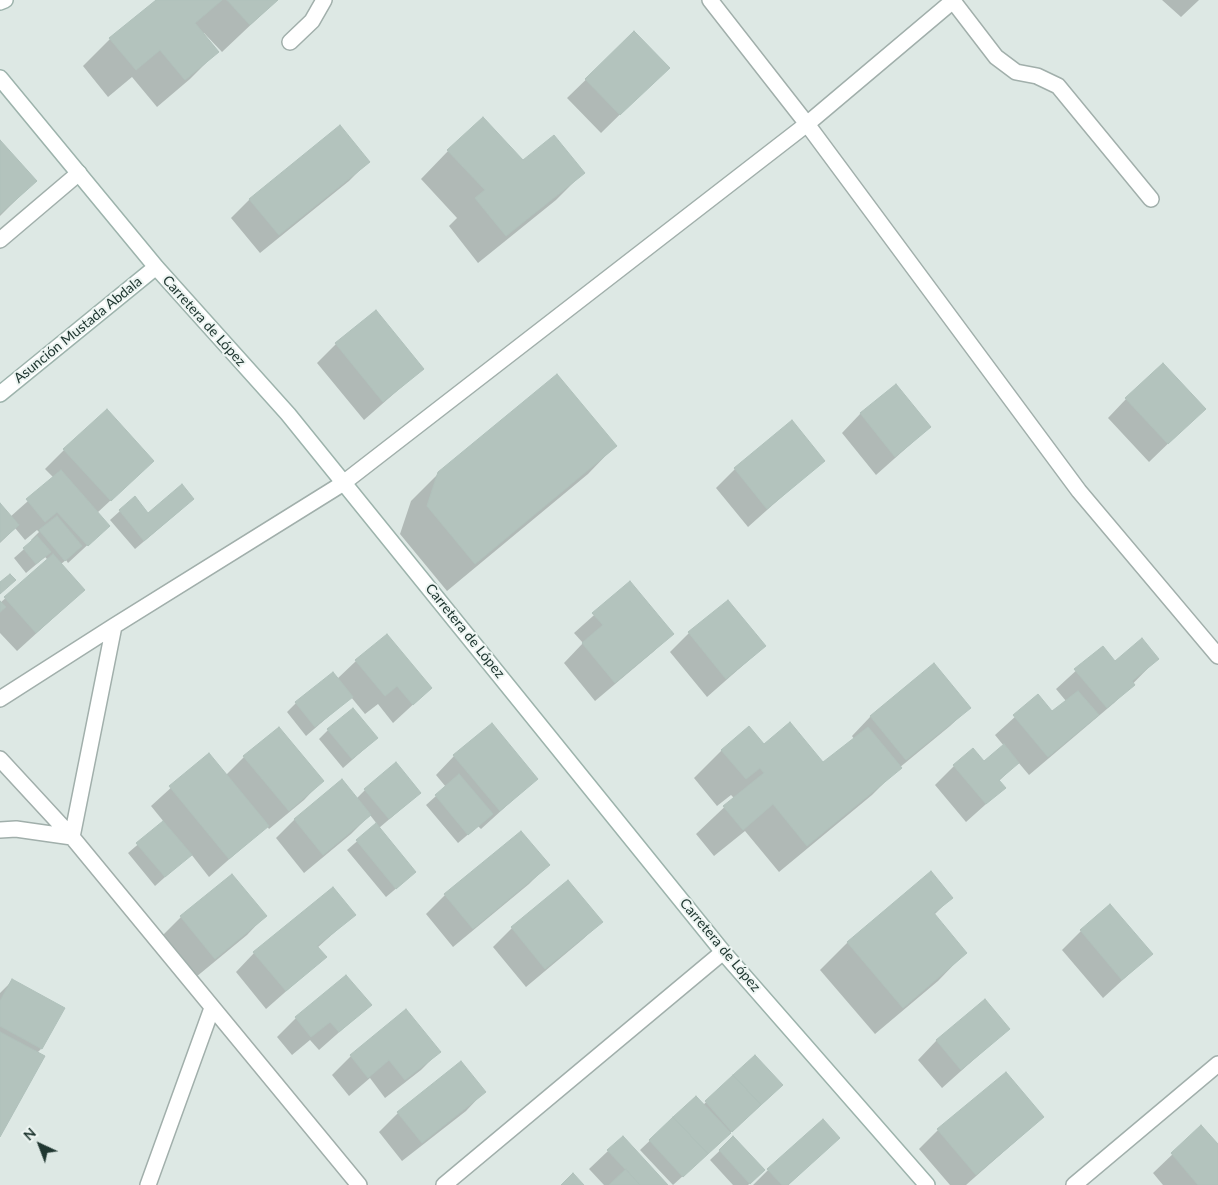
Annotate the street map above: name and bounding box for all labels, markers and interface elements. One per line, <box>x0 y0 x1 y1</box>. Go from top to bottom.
street label: Carretera de López <box>159 272 249 370</box>
street label: Asunción Mustada Abdala <box>11 273 145 387</box>
street label: Carretera de López <box>422 580 508 682</box>
street label: Carretera de López <box>676 895 764 995</box>
north arrow <box>15 1120 65 1170</box>
text: N <box>20 1124 39 1144</box>

